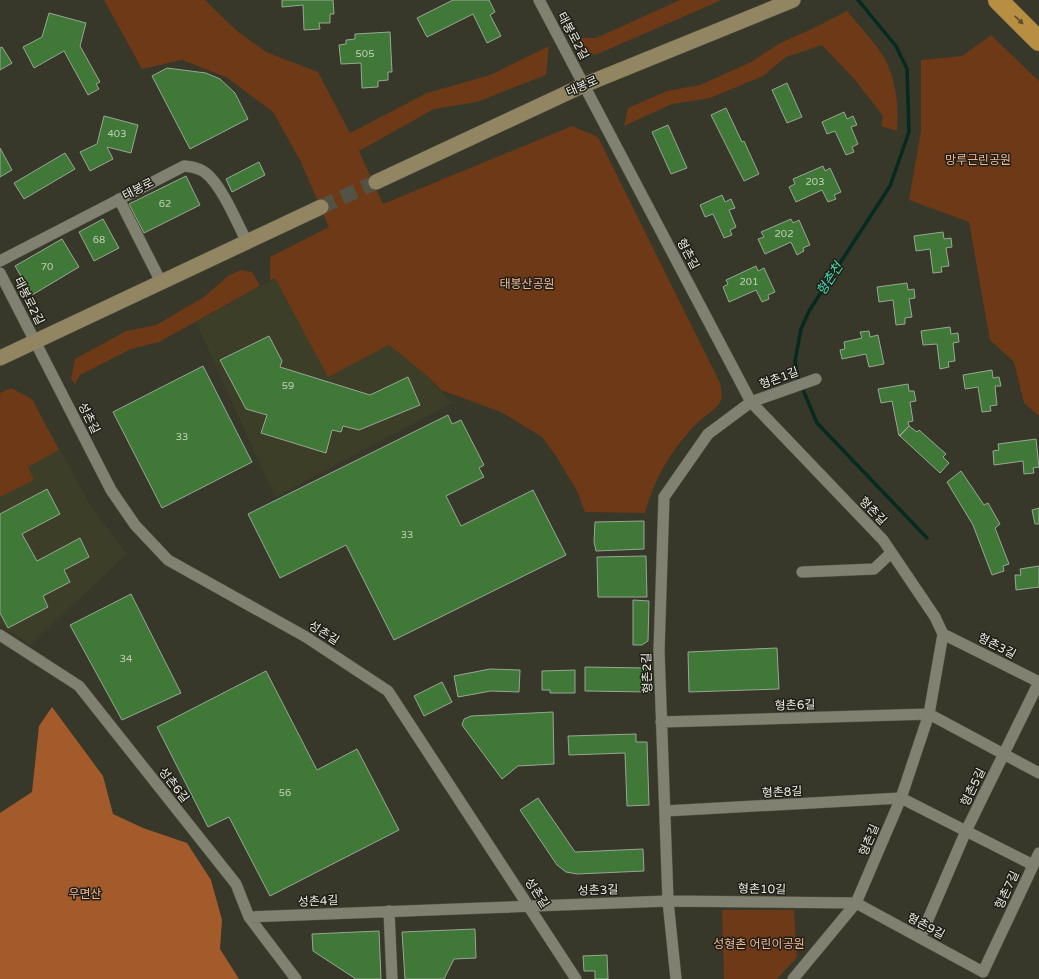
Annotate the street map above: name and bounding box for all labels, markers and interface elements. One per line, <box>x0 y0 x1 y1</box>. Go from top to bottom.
street label: 태봉로2길 <box>555 10 591 62</box>
one-way arrow <box>1014 15 1024 25</box>
house number: 505 <box>356 48 374 60</box>
street label: 태봉로 <box>564 73 600 99</box>
house number: 403 <box>108 128 126 140</box>
park label: 망루근린공원 <box>945 153 1011 167</box>
street label: 태봉로 <box>120 175 156 203</box>
house number: 203 <box>806 176 824 188</box>
house number: 62 <box>159 198 171 210</box>
house number: 202 <box>775 228 793 240</box>
house number: 68 <box>93 234 105 246</box>
street label: 형촌길 <box>674 236 702 272</box>
water label: 형촌천 <box>814 259 847 298</box>
house number: 70 <box>41 261 53 273</box>
street label: 태봉로2길 <box>11 275 47 327</box>
house number: 201 <box>740 276 758 288</box>
park label: 태봉산공원 <box>499 277 555 291</box>
street label: 형촌1길 <box>757 364 801 392</box>
house number: 59 <box>282 380 294 392</box>
street label: 성촌길 <box>75 400 103 436</box>
house number: 33 <box>176 431 188 443</box>
street label: 형촌길 <box>856 494 890 528</box>
house number: 33 <box>401 529 413 541</box>
street label: 성촌길 <box>306 618 342 648</box>
street label: 형촌3길 <box>976 631 1018 661</box>
street label: 형촌2길 <box>639 652 655 694</box>
house number: 34 <box>120 653 132 665</box>
street label: 형촌6길 <box>774 697 816 713</box>
street label: 성촌6길 <box>156 765 192 805</box>
street label: 형촌5길 <box>958 766 988 808</box>
street label: 형촌8길 <box>761 784 803 800</box>
house number: 56 <box>279 787 291 799</box>
street label: 형촌길 <box>856 822 882 858</box>
street label: 형촌7길 <box>992 869 1022 911</box>
street label: 성촌길 <box>522 875 552 911</box>
street label: 성촌3길 <box>577 882 619 898</box>
street label: 형촌10길 <box>738 882 786 896</box>
park label: 우면산 <box>68 887 102 901</box>
street label: 성촌4길 <box>297 893 339 909</box>
street label: 형촌9길 <box>905 910 947 942</box>
park label: 성형촌 어린이공원 <box>713 937 805 951</box>

